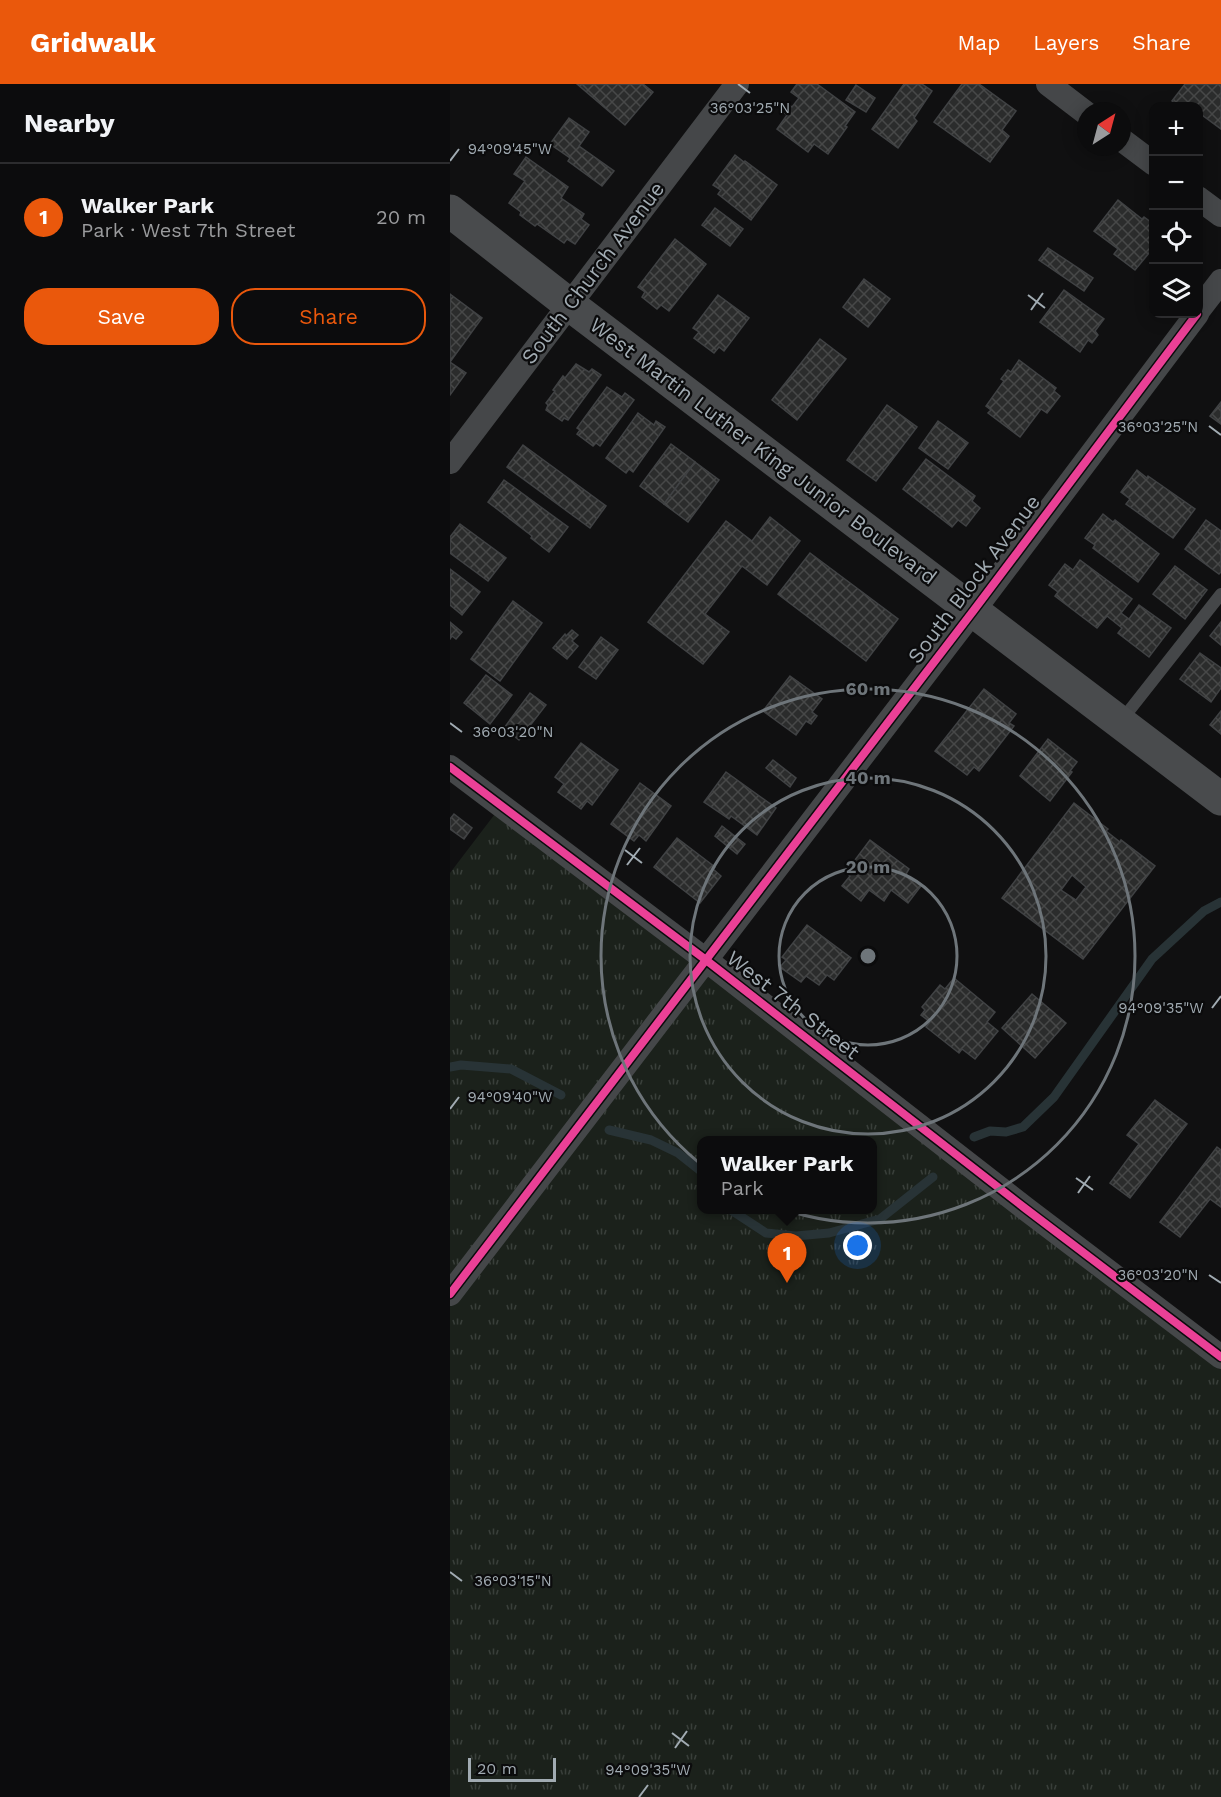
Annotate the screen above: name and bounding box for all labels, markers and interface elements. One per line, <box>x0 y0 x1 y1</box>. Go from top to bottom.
text: Gridwalk <box>30 26 156 59</box>
text: Map <box>957 30 1000 55</box>
text: Layers <box>1033 30 1099 55</box>
text: Share <box>1132 30 1191 55</box>
text: 36°03'25"N <box>710 99 790 117</box>
north arrow <box>1077 102 1131 156</box>
map controls <box>1149 102 1203 318</box>
button: + <box>1149 102 1203 156</box>
text: Nearby <box>24 108 115 138</box>
text: 94°09'45"W <box>468 140 552 158</box>
button: − <box>1149 156 1203 210</box>
street label: South Church Avenue <box>516 177 669 369</box>
text: Walker Park <box>81 193 214 218</box>
text: 1 <box>39 205 48 229</box>
text: 20 m <box>376 205 426 229</box>
button: locate <box>1149 210 1203 264</box>
text: Park · West 7th Street <box>81 218 295 242</box>
button: layers <box>1149 264 1203 318</box>
button: Save <box>24 288 219 345</box>
button: Share <box>231 288 426 345</box>
street label: West Martin Luther King Junior Boulevard <box>585 312 942 589</box>
text: 36°03'25"N <box>1118 418 1198 436</box>
street label: South Block Avenue <box>902 490 1045 668</box>
text: 60 m <box>846 678 890 699</box>
text: 36°03'20"N <box>472 723 554 741</box>
text: 40 m <box>845 767 891 788</box>
text: 20 m <box>846 856 890 877</box>
street label: West 7th Street <box>722 945 865 1064</box>
centre of rings <box>858 946 878 966</box>
text: 94°09'35"W <box>1118 999 1204 1017</box>
text: 94°09'40"W <box>467 1088 553 1106</box>
popup <box>697 1136 877 1214</box>
text: Walker Park <box>721 1151 853 1176</box>
text: Park <box>721 1176 764 1200</box>
your location <box>843 1231 872 1260</box>
pin: 1 <box>768 1234 806 1283</box>
text: 36°03'20"N <box>1117 1266 1199 1284</box>
text: 36°03'15"N <box>474 1572 552 1590</box>
scale bar <box>468 1755 556 1782</box>
text: 20 m <box>477 1759 517 1778</box>
text: 94°09'35"W <box>605 1761 691 1779</box>

